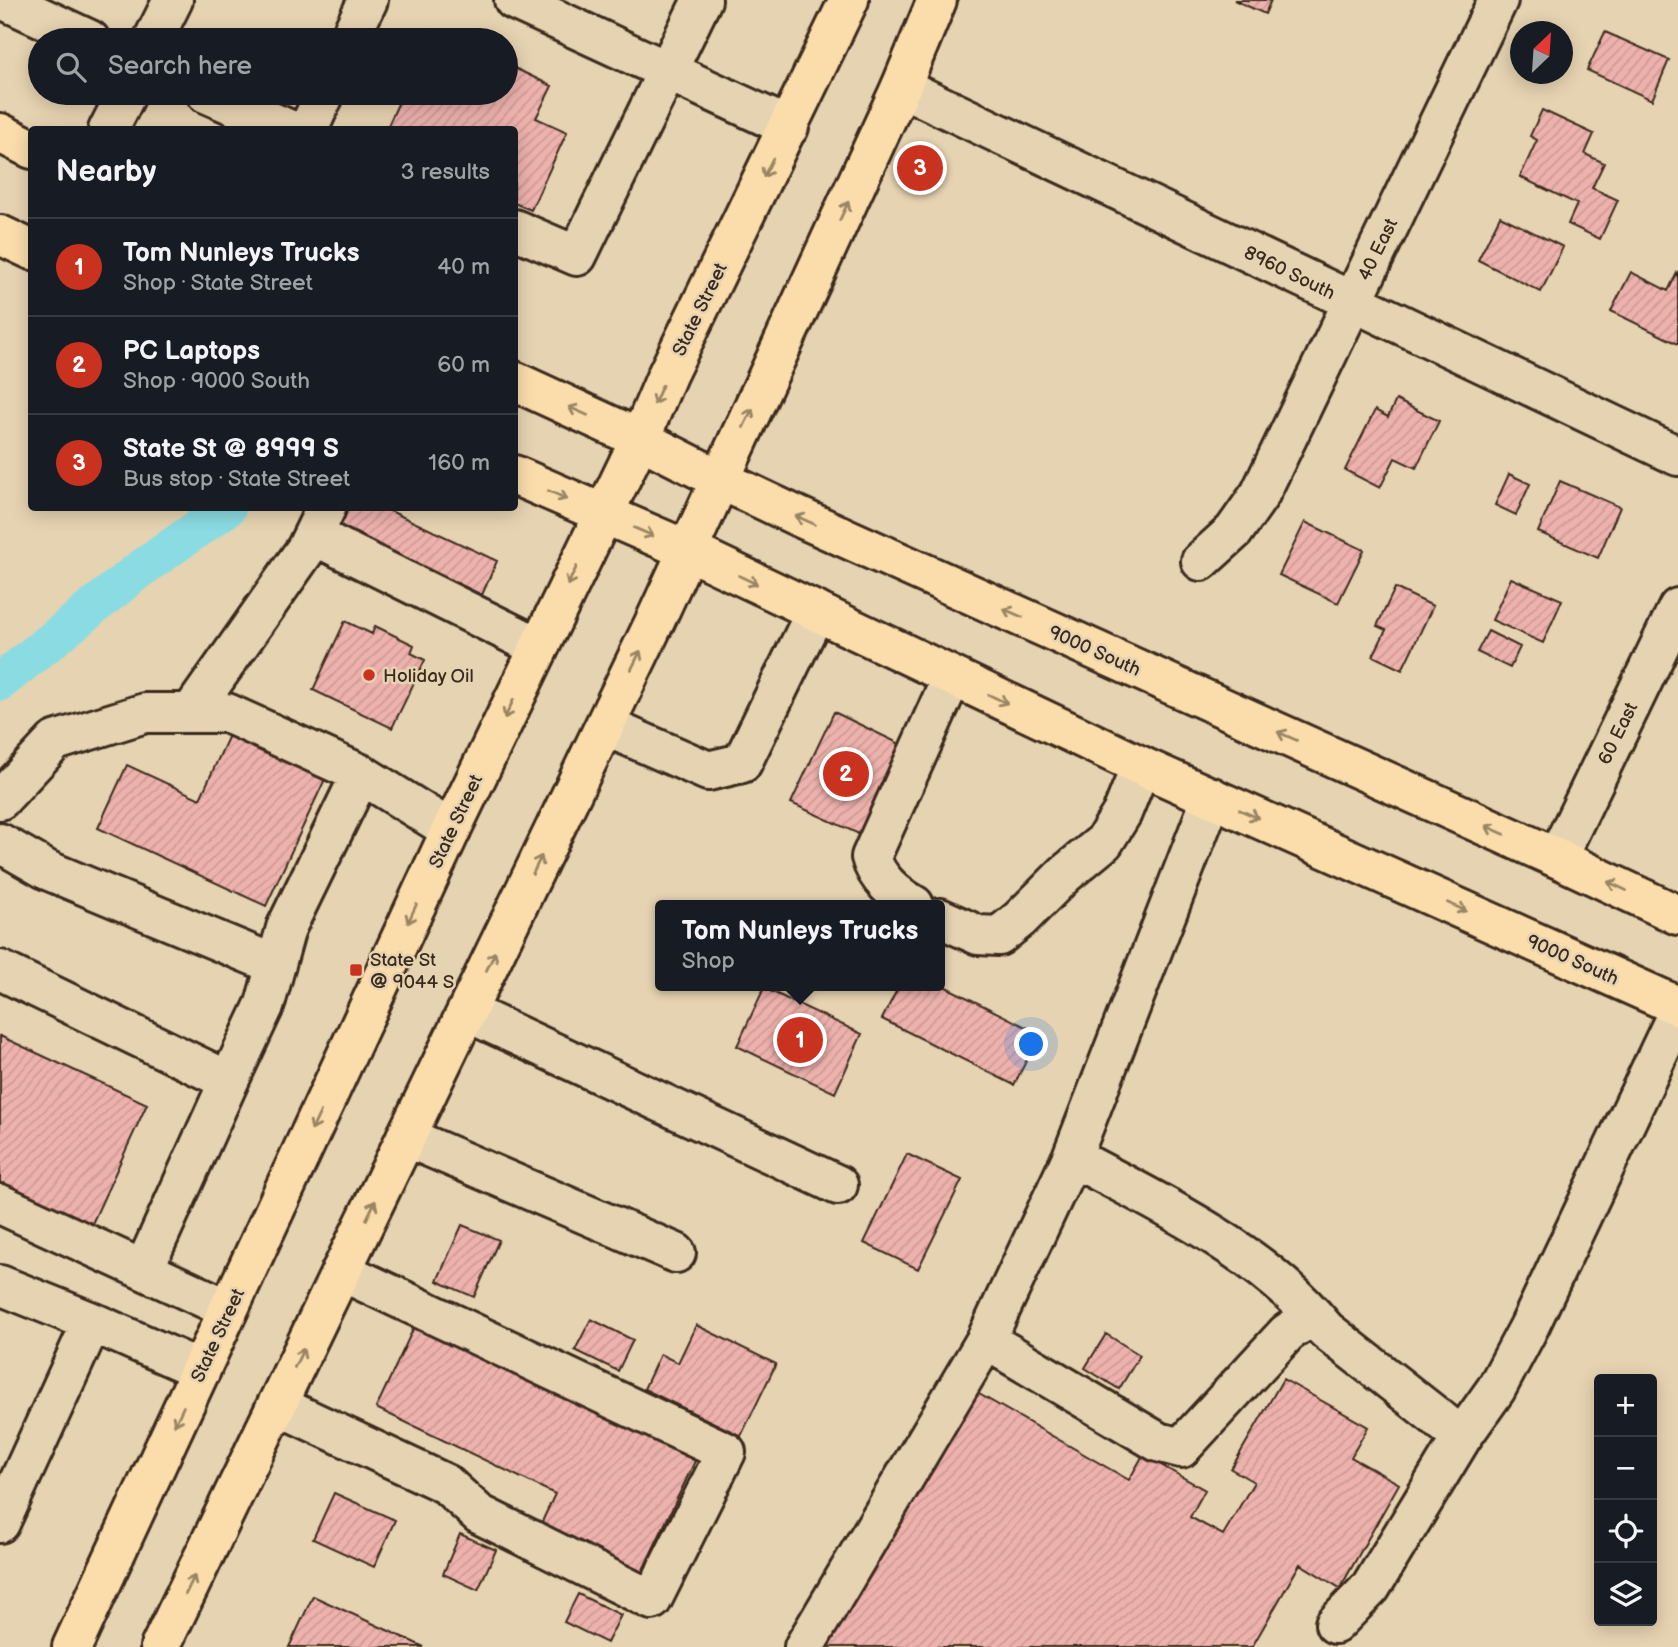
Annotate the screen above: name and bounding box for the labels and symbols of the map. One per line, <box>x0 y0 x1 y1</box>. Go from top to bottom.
north arrow <box>1510 21 1573 84</box>
pin: 3 <box>897 142 943 194</box>
one-way arrow <box>761 157 775 178</box>
one-way arrow <box>838 201 851 223</box>
street label: 40 East <box>1353 215 1403 285</box>
street label: 8960 South <box>1240 241 1339 305</box>
street label: State Street <box>668 259 733 360</box>
one-way arrow <box>651 384 664 405</box>
one-way arrow <box>567 404 589 417</box>
one-way arrow <box>742 408 756 429</box>
one-way arrow <box>547 489 568 502</box>
one-way arrow <box>795 512 816 526</box>
one-way arrow <box>633 527 655 540</box>
one-way arrow <box>565 565 578 586</box>
one-way arrow <box>737 574 758 587</box>
one-way arrow <box>1003 606 1024 619</box>
street label: 9000 South <box>1045 621 1144 682</box>
one-way arrow <box>630 650 644 671</box>
place label: Holiday Oil <box>383 665 474 688</box>
marker: Holiday Oil <box>361 667 377 683</box>
one-way arrow <box>987 693 1008 706</box>
one-way arrow <box>502 697 515 719</box>
street label: 60 East <box>1593 699 1643 769</box>
one-way arrow <box>1277 729 1298 742</box>
pin: 2 <box>823 748 869 800</box>
street label: State Street <box>425 771 488 872</box>
one-way arrow <box>1238 808 1260 821</box>
one-way arrow <box>1485 823 1506 836</box>
one-way arrow <box>531 855 545 876</box>
one-way arrow <box>1607 879 1629 892</box>
one-way arrow <box>1446 901 1467 914</box>
one-way arrow <box>404 903 418 924</box>
street label: 9000 South <box>1523 930 1622 991</box>
place label: State St @ 9044 S <box>370 949 454 994</box>
one-way arrow <box>485 951 498 972</box>
marker: State St @ 9044 S <box>348 962 364 978</box>
pin: 1 <box>777 1014 823 1066</box>
your location <box>1014 1027 1048 1061</box>
one-way arrow <box>309 1109 322 1131</box>
one-way arrow <box>364 1200 378 1221</box>
street label: State Street <box>187 1285 250 1386</box>
one-way arrow <box>293 1348 307 1369</box>
one-way arrow <box>172 1405 186 1426</box>
one-way arrow <box>184 1575 197 1597</box>

